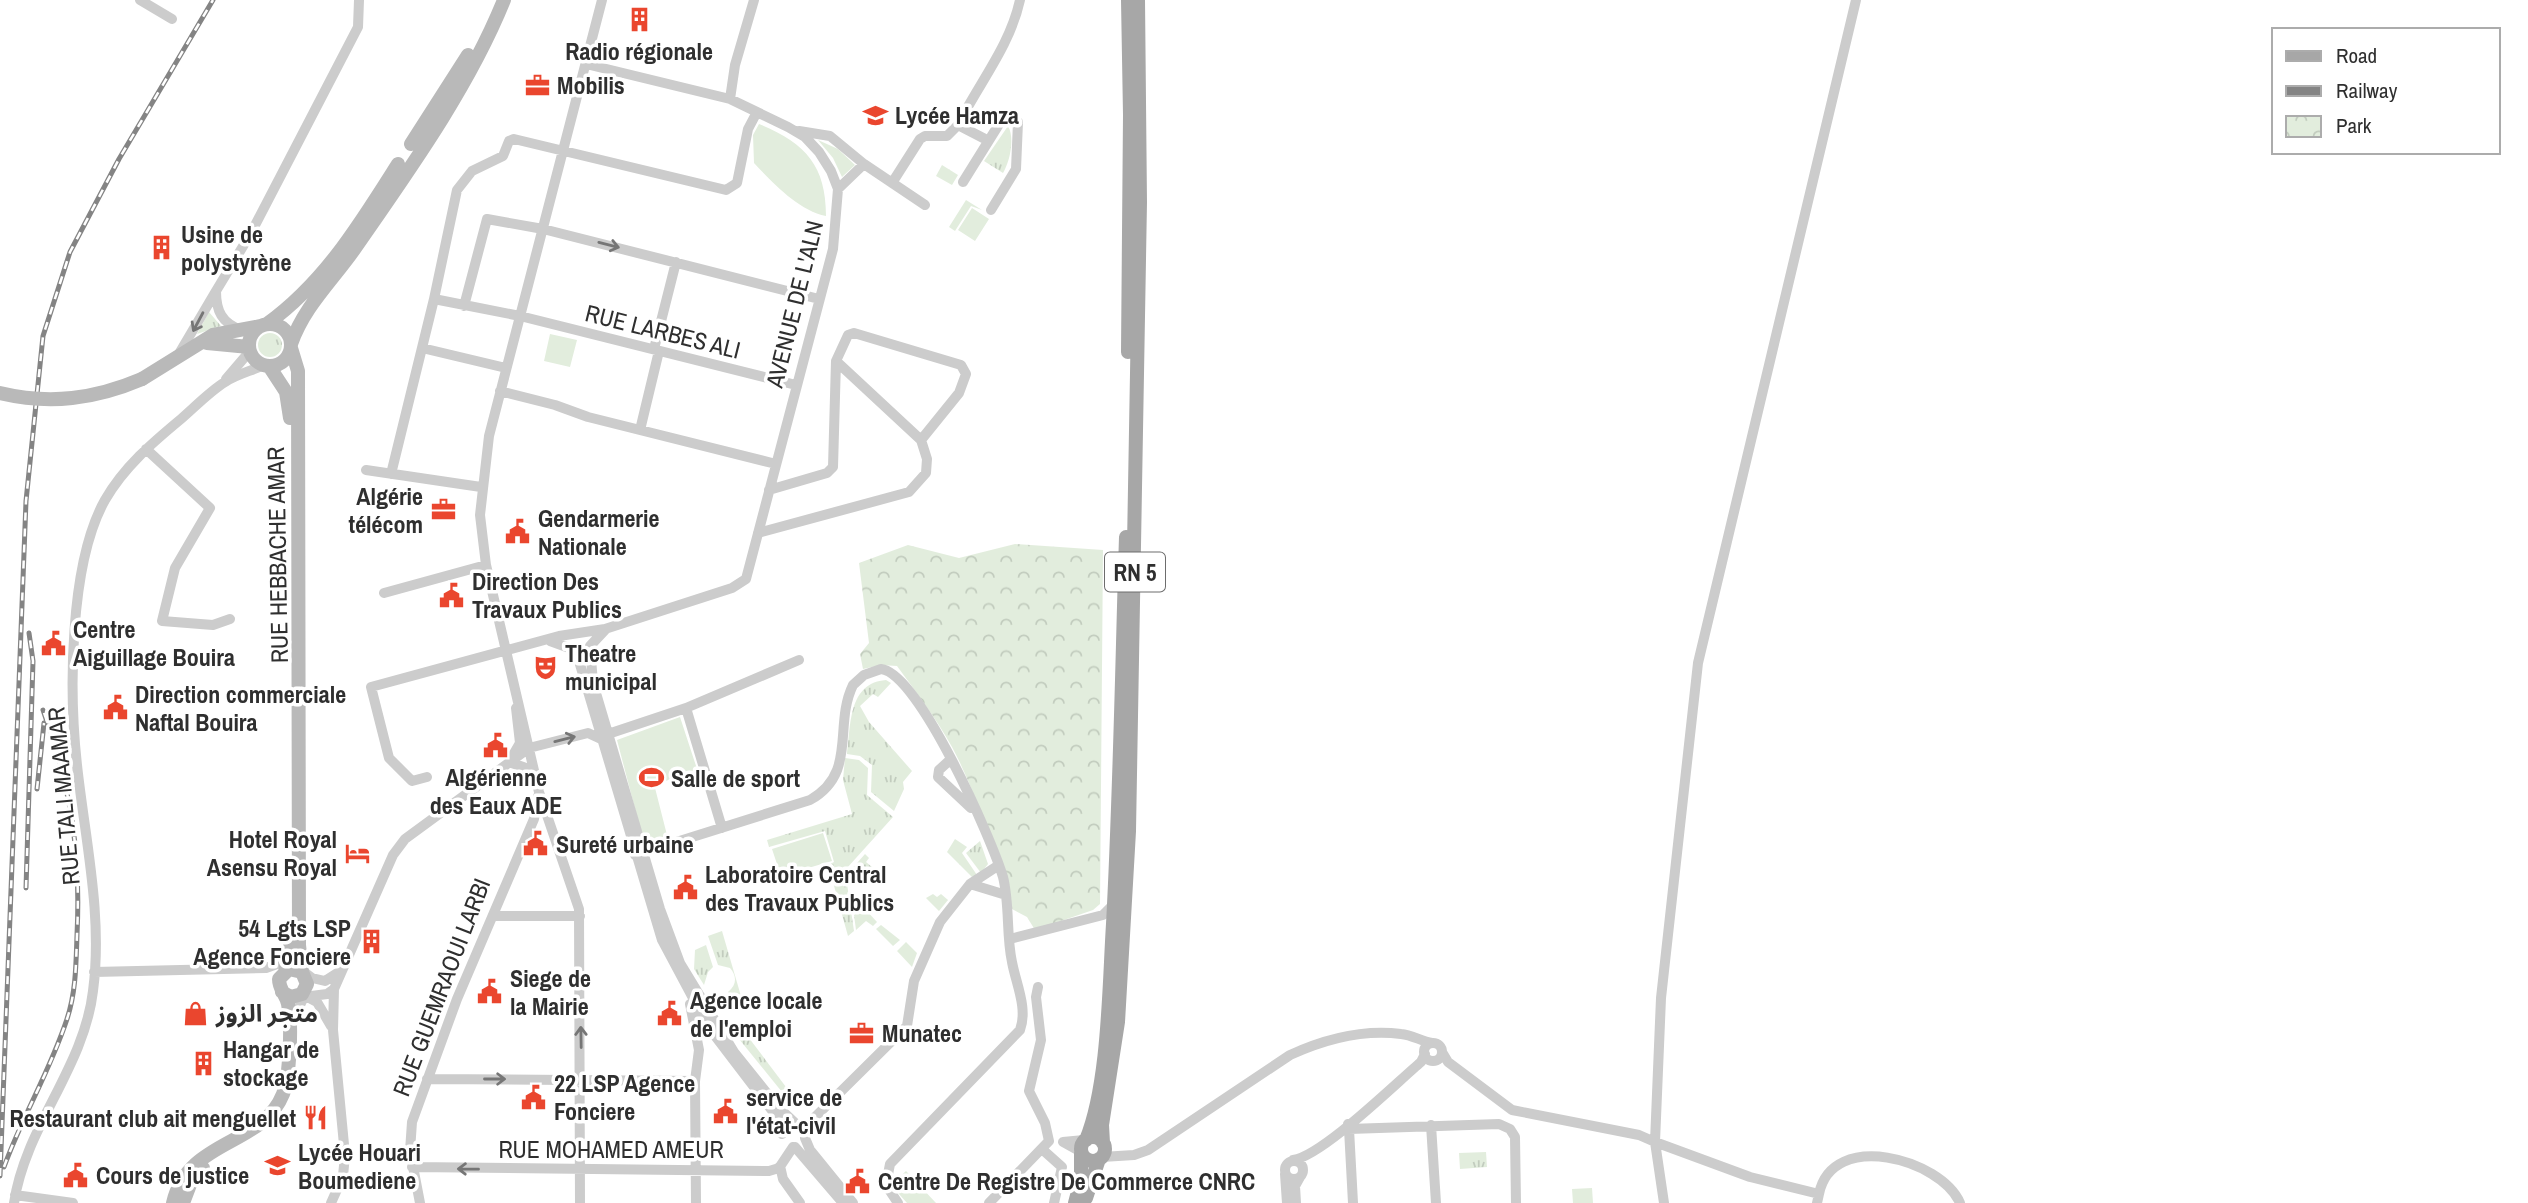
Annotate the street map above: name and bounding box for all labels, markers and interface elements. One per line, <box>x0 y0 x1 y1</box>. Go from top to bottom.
building icon: Radio régionale <box>625 6 653 34</box>
legend <box>2272 28 2500 154</box>
place label: Radio régionale <box>565 35 713 67</box>
text: Road <box>2336 41 2377 70</box>
place label: Mobilis <box>557 69 625 101</box>
office icon: Mobilis <box>523 71 551 99</box>
text: Railway <box>2336 76 2398 105</box>
place label: Lycée Hamza <box>895 99 1019 131</box>
school or university icon: Lycée Hamza <box>861 101 889 129</box>
text: Park <box>2336 111 2372 140</box>
street label: AVENUE DE L'ALN <box>758 217 830 392</box>
place label: Usine de polystyrène <box>181 218 292 278</box>
building icon: Usine de polystyrène <box>147 234 175 262</box>
one-way arrow <box>597 239 620 252</box>
street label: RUE LARBES ALI <box>582 296 744 366</box>
one-way arrow <box>190 311 204 332</box>
street label: RUE HEBBACHE AMAR <box>259 446 295 664</box>
place label: Algérie télécom <box>349 480 423 540</box>
office icon: Algérie télécom <box>429 496 457 524</box>
place label: Gendarmerie Nationale <box>538 502 659 562</box>
public building icon: Gendarmerie Nationale <box>504 518 532 546</box>
road number: RN 5 <box>1105 552 1165 592</box>
place label: Direction Des Travaux Publics <box>472 565 622 625</box>
public building icon: Direction Des Travaux Publics <box>438 581 466 609</box>
place label: Centre Aiguillage Bouira <box>73 613 235 673</box>
public building icon: Centre Aiguillage Bouira <box>39 629 67 657</box>
place label: Theatre municipal <box>565 637 657 697</box>
theatre icon: Theatre municipal <box>531 653 559 681</box>
place label: Direction commerciale Naftal Bouira <box>135 678 346 738</box>
public building icon: Direction commerciale Naftal Bouira <box>101 694 129 722</box>
street label: RUE TALI MAAMAR <box>39 706 87 886</box>
public building icon: Algérienne des Eaux ADE <box>482 732 510 760</box>
one-way arrow <box>553 732 576 745</box>
place label: Algérienne des Eaux ADE <box>430 761 562 821</box>
place label: Salle de sport <box>671 762 801 794</box>
sports icon: Salle de sport <box>637 764 665 792</box>
place label: Hotel Royal Asensu Royal <box>207 823 337 883</box>
place label: Sureté urbaine <box>556 828 694 860</box>
public building icon: Sureté urbaine <box>522 830 550 858</box>
hotel icon: Hotel Royal Asensu Royal <box>343 839 371 867</box>
place label: Laboratoire Central des Travaux Publics <box>705 858 894 918</box>
street label: RUE GUEMRAOUI LARBI <box>385 874 497 1100</box>
public building icon: Laboratoire Central des Travaux Publics <box>671 874 699 902</box>
place label: 54 Lgts LSP Agence Fonciere <box>193 912 351 972</box>
building icon: 54 Lgts LSP Agence Fonciere <box>357 928 385 956</box>
place label: Siege de la Mairie <box>510 962 591 1022</box>
public building icon: Siege de la Mairie <box>476 978 504 1006</box>
place label: Agence locale de l'emploi <box>690 984 822 1044</box>
place label: متجر الزوز <box>215 997 318 1029</box>
shop icon: متجر الزوز <box>182 999 210 1027</box>
public building icon: Agence locale de l'emploi <box>656 1000 684 1028</box>
place label: Munatec <box>882 1017 962 1049</box>
office icon: Munatec <box>848 1019 876 1047</box>
one-way arrow <box>574 1026 588 1049</box>
place label: Hangar de stockage <box>223 1033 319 1093</box>
building icon: Hangar de stockage <box>189 1049 217 1077</box>
place label: 22 LSP Agence Fonciere <box>554 1067 695 1127</box>
one-way arrow <box>483 1073 506 1086</box>
place label: service de l'état-civil <box>746 1081 842 1141</box>
public building icon: 22 LSP Agence Fonciere <box>520 1083 548 1111</box>
public building icon: service de l'état-civil <box>712 1097 740 1125</box>
place label: Restaurant club ait menguellet <box>9 1102 296 1134</box>
restaurant icon: Restaurant club ait menguellet <box>302 1104 330 1132</box>
street label: RUE MOHAMED AMEUR <box>498 1133 724 1165</box>
place label: Lycée Houari Boumediene <box>298 1136 421 1196</box>
school or university icon: Lycée Houari Boumediene <box>264 1152 292 1180</box>
place label: Cours de justice <box>96 1159 249 1191</box>
public building icon: Cours de justice <box>62 1161 90 1189</box>
one-way arrow <box>457 1162 480 1176</box>
place label: Centre De Registre De Commerce CNRC <box>878 1165 1255 1197</box>
public building icon: Centre De Registre De Commerce CNRC <box>844 1167 872 1195</box>

